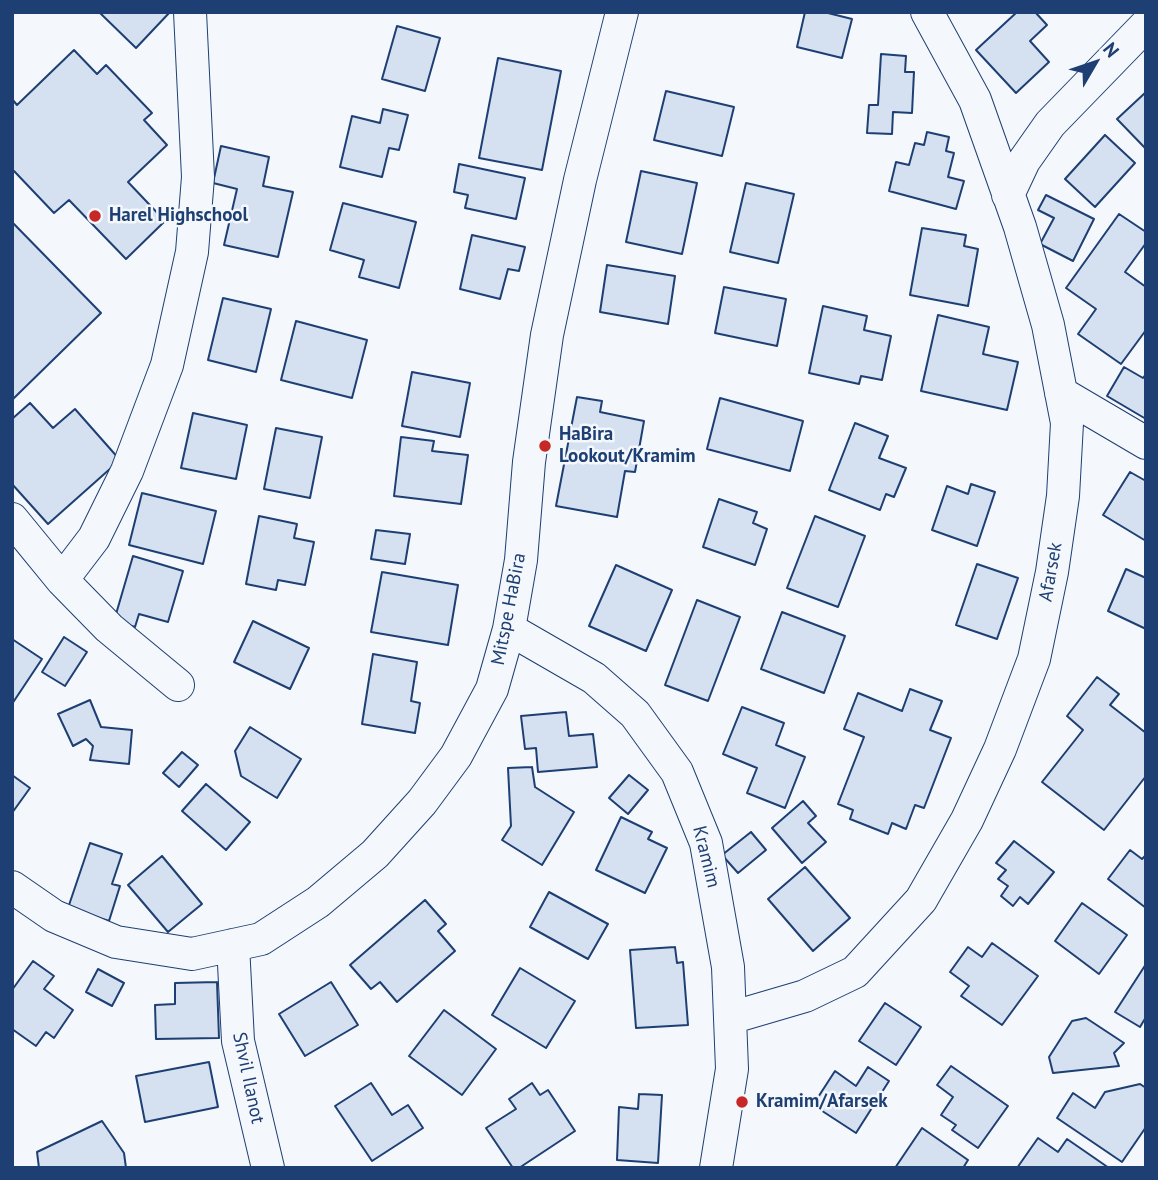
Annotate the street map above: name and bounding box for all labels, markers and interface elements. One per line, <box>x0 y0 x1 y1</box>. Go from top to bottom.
north arrow <box>1060 28 1130 98</box>
text: N <box>1098 37 1125 62</box>
place label: Harel Highschool <box>109 205 248 227</box>
marker: Harel Highschool <box>87 208 103 224</box>
place label: HaBira Lookout/Kramim <box>559 424 696 468</box>
marker: HaBira Lookout/Kramim <box>537 438 553 454</box>
street label: Afarsek <box>1035 541 1067 603</box>
street label: Mitspe HaBira <box>487 551 531 667</box>
street label: Kramim <box>687 824 725 890</box>
street label: Shvil Ilanot <box>227 1030 269 1126</box>
place label: Kramim/Afarsek <box>756 1091 888 1113</box>
marker: Kramim/Afarsek <box>734 1094 750 1110</box>

